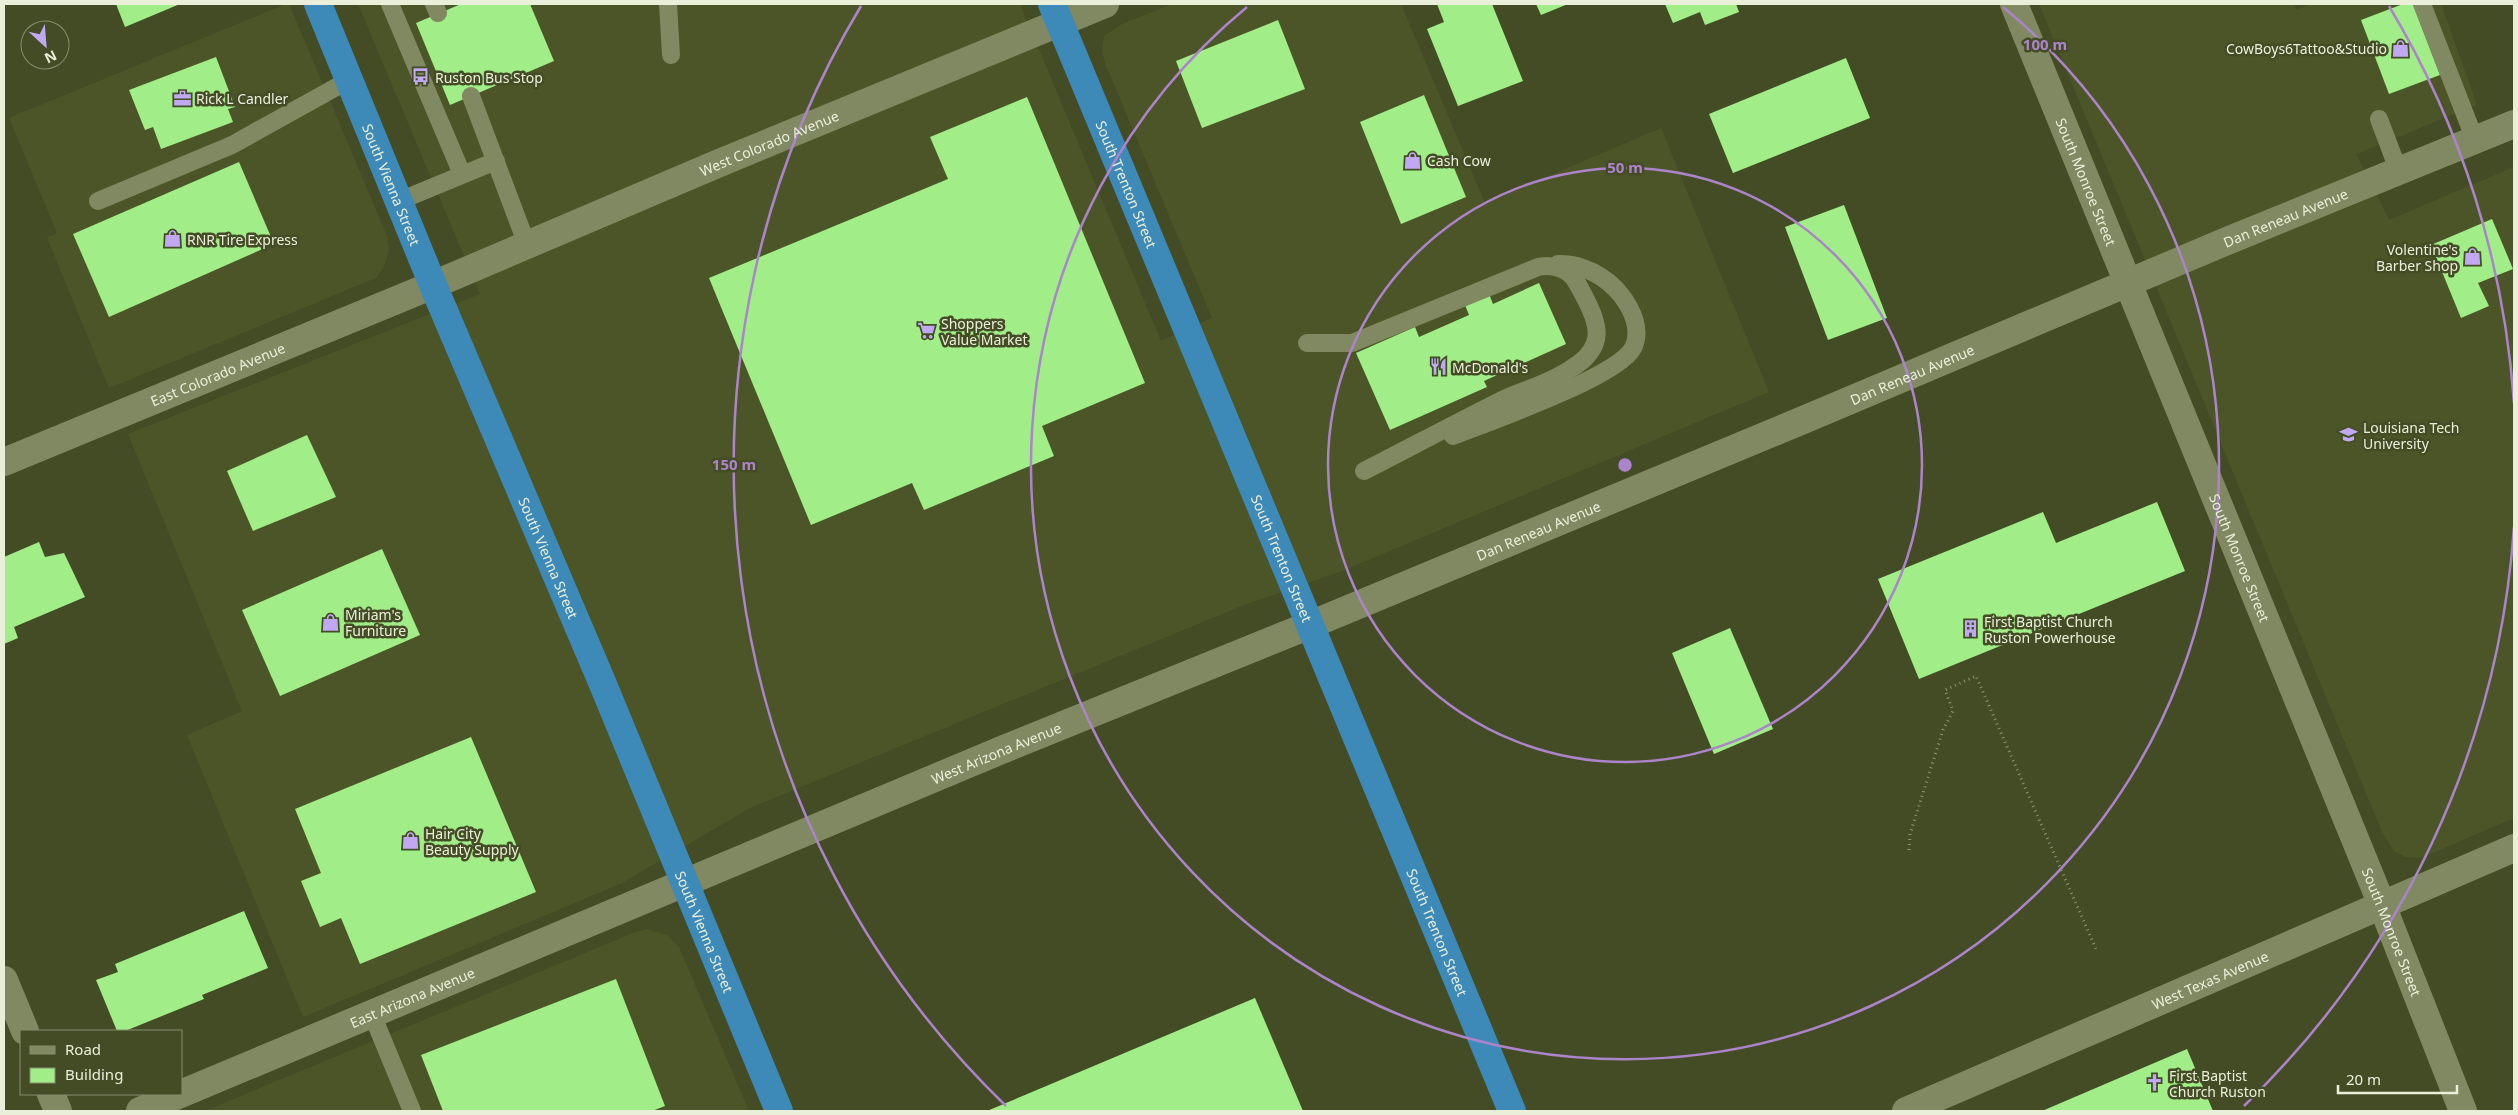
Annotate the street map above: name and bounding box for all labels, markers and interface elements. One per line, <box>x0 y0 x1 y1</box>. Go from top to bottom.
north arrow <box>20 20 70 70</box>
text: 100 m <box>2023 34 2067 54</box>
shop icon: CowBoys6Tattoo&Studio <box>2391 38 2411 58</box>
place label: CowBoys6Tattoo&Studio <box>2226 39 2387 58</box>
text: N <box>42 46 60 68</box>
bus stop icon: Ruston Bus Stop <box>411 67 431 87</box>
place label: Ruston Bus Stop <box>435 68 543 87</box>
office icon: Rick L Candler <box>172 88 192 108</box>
place label: Rick L Candler <box>196 89 289 108</box>
street label: West Colorado Avenue <box>697 105 841 180</box>
street label: South Monroe Street <box>2052 115 2121 249</box>
street label: South Trenton Street <box>1092 117 1162 251</box>
street label: South Vienna Street <box>358 121 425 248</box>
shop icon: Cash Cow <box>1403 150 1423 170</box>
place label: Cash Cow <box>1427 151 1491 170</box>
text: 50 m <box>1607 157 1643 177</box>
street label: Dan Reneau Avenue <box>2220 183 2350 251</box>
shop icon: RNR Tire Express <box>163 229 183 249</box>
place label: RNR Tire Express <box>187 230 298 249</box>
place label: Volentine's Barber Shop <box>2376 240 2458 275</box>
shop icon: Volentine's Barber Shop <box>2462 247 2482 267</box>
place label: Shoppers Value Market <box>941 314 1028 349</box>
supermarket icon: Shoppers Value Market <box>917 321 937 341</box>
street label: East Colorado Avenue <box>147 338 288 410</box>
street label: Dan Reneau Avenue <box>1847 339 1977 409</box>
restaurant icon: McDonald's <box>1428 357 1448 377</box>
place label: McDonald's <box>1452 358 1529 377</box>
place label: Louisiana Tech University <box>2363 418 2459 453</box>
school or university icon: Louisiana Tech University <box>2339 425 2359 445</box>
text: 150 m <box>712 454 756 474</box>
centre of rings <box>1616 456 1634 474</box>
street label: South Trenton Street <box>1247 491 1317 625</box>
street label: South Monroe Street <box>2205 491 2275 624</box>
street label: South Vienna Street <box>515 494 583 621</box>
street label: Dan Reneau Avenue <box>1473 496 1603 564</box>
place label: Miriam's Furniture <box>345 605 406 640</box>
shop icon: Miriam's Furniture <box>321 612 341 632</box>
place label: First Baptist Church Ruston Powerhouse <box>1984 612 2116 647</box>
building icon: First Baptist Church Ruston Powerhouse <box>1960 619 1980 639</box>
street label: West Arizona Avenue <box>928 717 1064 788</box>
place label: Hair City Beauty Supply <box>425 824 520 859</box>
shop icon: Hair City Beauty Supply <box>401 831 421 851</box>
street label: South Trenton Street <box>1403 865 1473 999</box>
street label: South Monroe Street <box>2358 865 2426 999</box>
street label: South Vienna Street <box>671 868 739 995</box>
street label: West Texas Avenue <box>2149 946 2271 1013</box>
street label: East Arizona Avenue <box>347 962 478 1032</box>
legend <box>20 1030 182 1095</box>
text: Road <box>65 1039 101 1059</box>
scale bar <box>2338 1062 2457 1094</box>
text: Building <box>65 1064 123 1084</box>
place label: First Baptist Church Ruston <box>2169 1066 2266 1101</box>
text: 20 m <box>2346 1069 2381 1089</box>
church icon: First Baptist Church Ruston <box>2145 1073 2165 1093</box>

